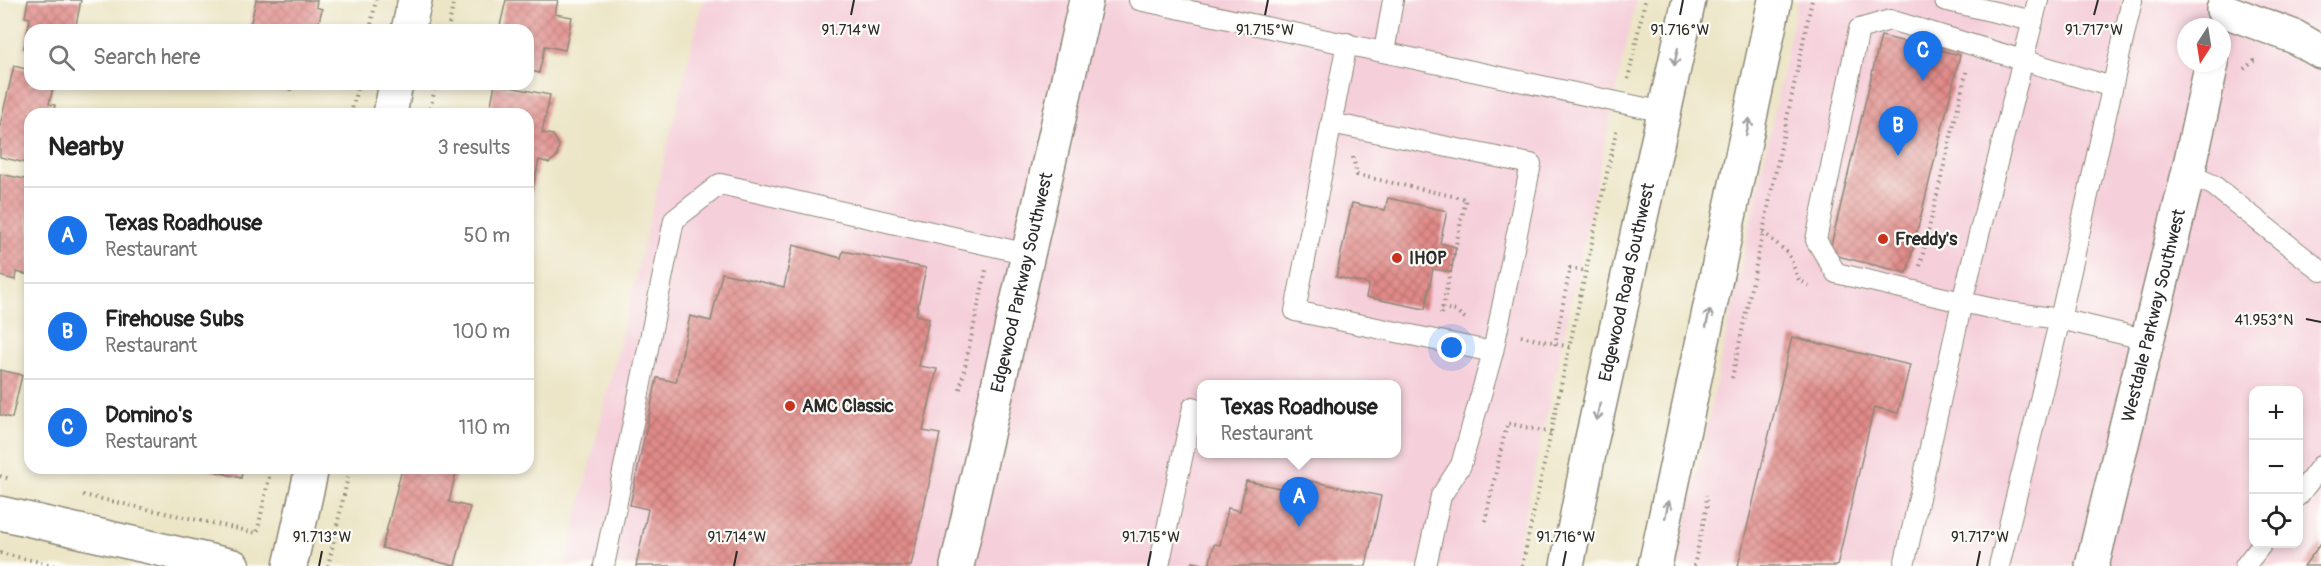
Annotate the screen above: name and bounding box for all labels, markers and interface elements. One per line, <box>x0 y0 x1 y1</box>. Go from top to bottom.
north arrow <box>2177 18 2231 72</box>
text: 91.714°W <box>822 21 881 40</box>
text: 91.715°W <box>1236 21 1294 40</box>
text: 91.716°W <box>1651 21 1710 40</box>
text: 91.717°W <box>2065 21 2123 40</box>
search box <box>24 24 534 90</box>
pin: C <box>1904 32 1942 81</box>
icon: search <box>45 41 78 74</box>
text: Search here <box>93 43 200 71</box>
one-way arrow <box>1670 47 1681 66</box>
pin: B <box>1878 106 1918 156</box>
one-way arrow <box>1743 118 1755 137</box>
text: Nearby <box>48 131 124 163</box>
text: 3 results <box>438 135 510 160</box>
street label: Edgewood Parkway Southwest <box>985 169 1058 395</box>
street label: Edgewood Road Southwest <box>1593 180 1660 384</box>
street label: Westdale Parkway Southwest <box>2116 206 2191 424</box>
text: Texas Roadhouse <box>105 209 262 237</box>
text: A <box>61 223 74 248</box>
text: 50 m <box>463 223 510 248</box>
place label: Freddy's <box>1895 228 1958 251</box>
marker: Freddy's <box>1876 232 1890 246</box>
text: Restaurant <box>105 237 197 262</box>
place label: IHOP <box>1409 247 1447 270</box>
marker: IHOP <box>1390 251 1404 265</box>
text: Firehouse Subs <box>105 305 244 333</box>
one-way arrow <box>1703 309 1714 328</box>
text: 41.953°N <box>2235 311 2293 330</box>
text: B <box>62 319 73 344</box>
text: 100 m <box>453 319 510 344</box>
text: Restaurant <box>105 333 197 358</box>
your location <box>1437 333 1466 362</box>
popup <box>1197 380 1401 458</box>
map controls <box>2249 386 2303 548</box>
button: + <box>2249 386 2303 440</box>
text: Texas Roadhouse <box>1220 393 1378 421</box>
place label: AMC Classic <box>802 395 894 418</box>
marker: AMC Classic <box>783 399 797 413</box>
text: Domino's <box>105 401 192 429</box>
one-way arrow <box>1592 401 1603 421</box>
text: C <box>61 415 74 440</box>
text: 110 m <box>459 415 510 440</box>
text: Restaurant <box>1220 421 1313 446</box>
text: Restaurant <box>105 429 197 454</box>
button: − <box>2249 440 2303 494</box>
pin: A <box>1280 478 1318 527</box>
button: locate <box>2249 494 2303 548</box>
one-way arrow <box>1662 500 1673 519</box>
text: 91.713°W <box>293 528 351 547</box>
text: 91.714°W <box>708 528 767 547</box>
text: 91.715°W <box>1122 528 1180 547</box>
text: 91.716°W <box>1537 528 1596 547</box>
text: 91.717°W <box>1951 528 2009 547</box>

